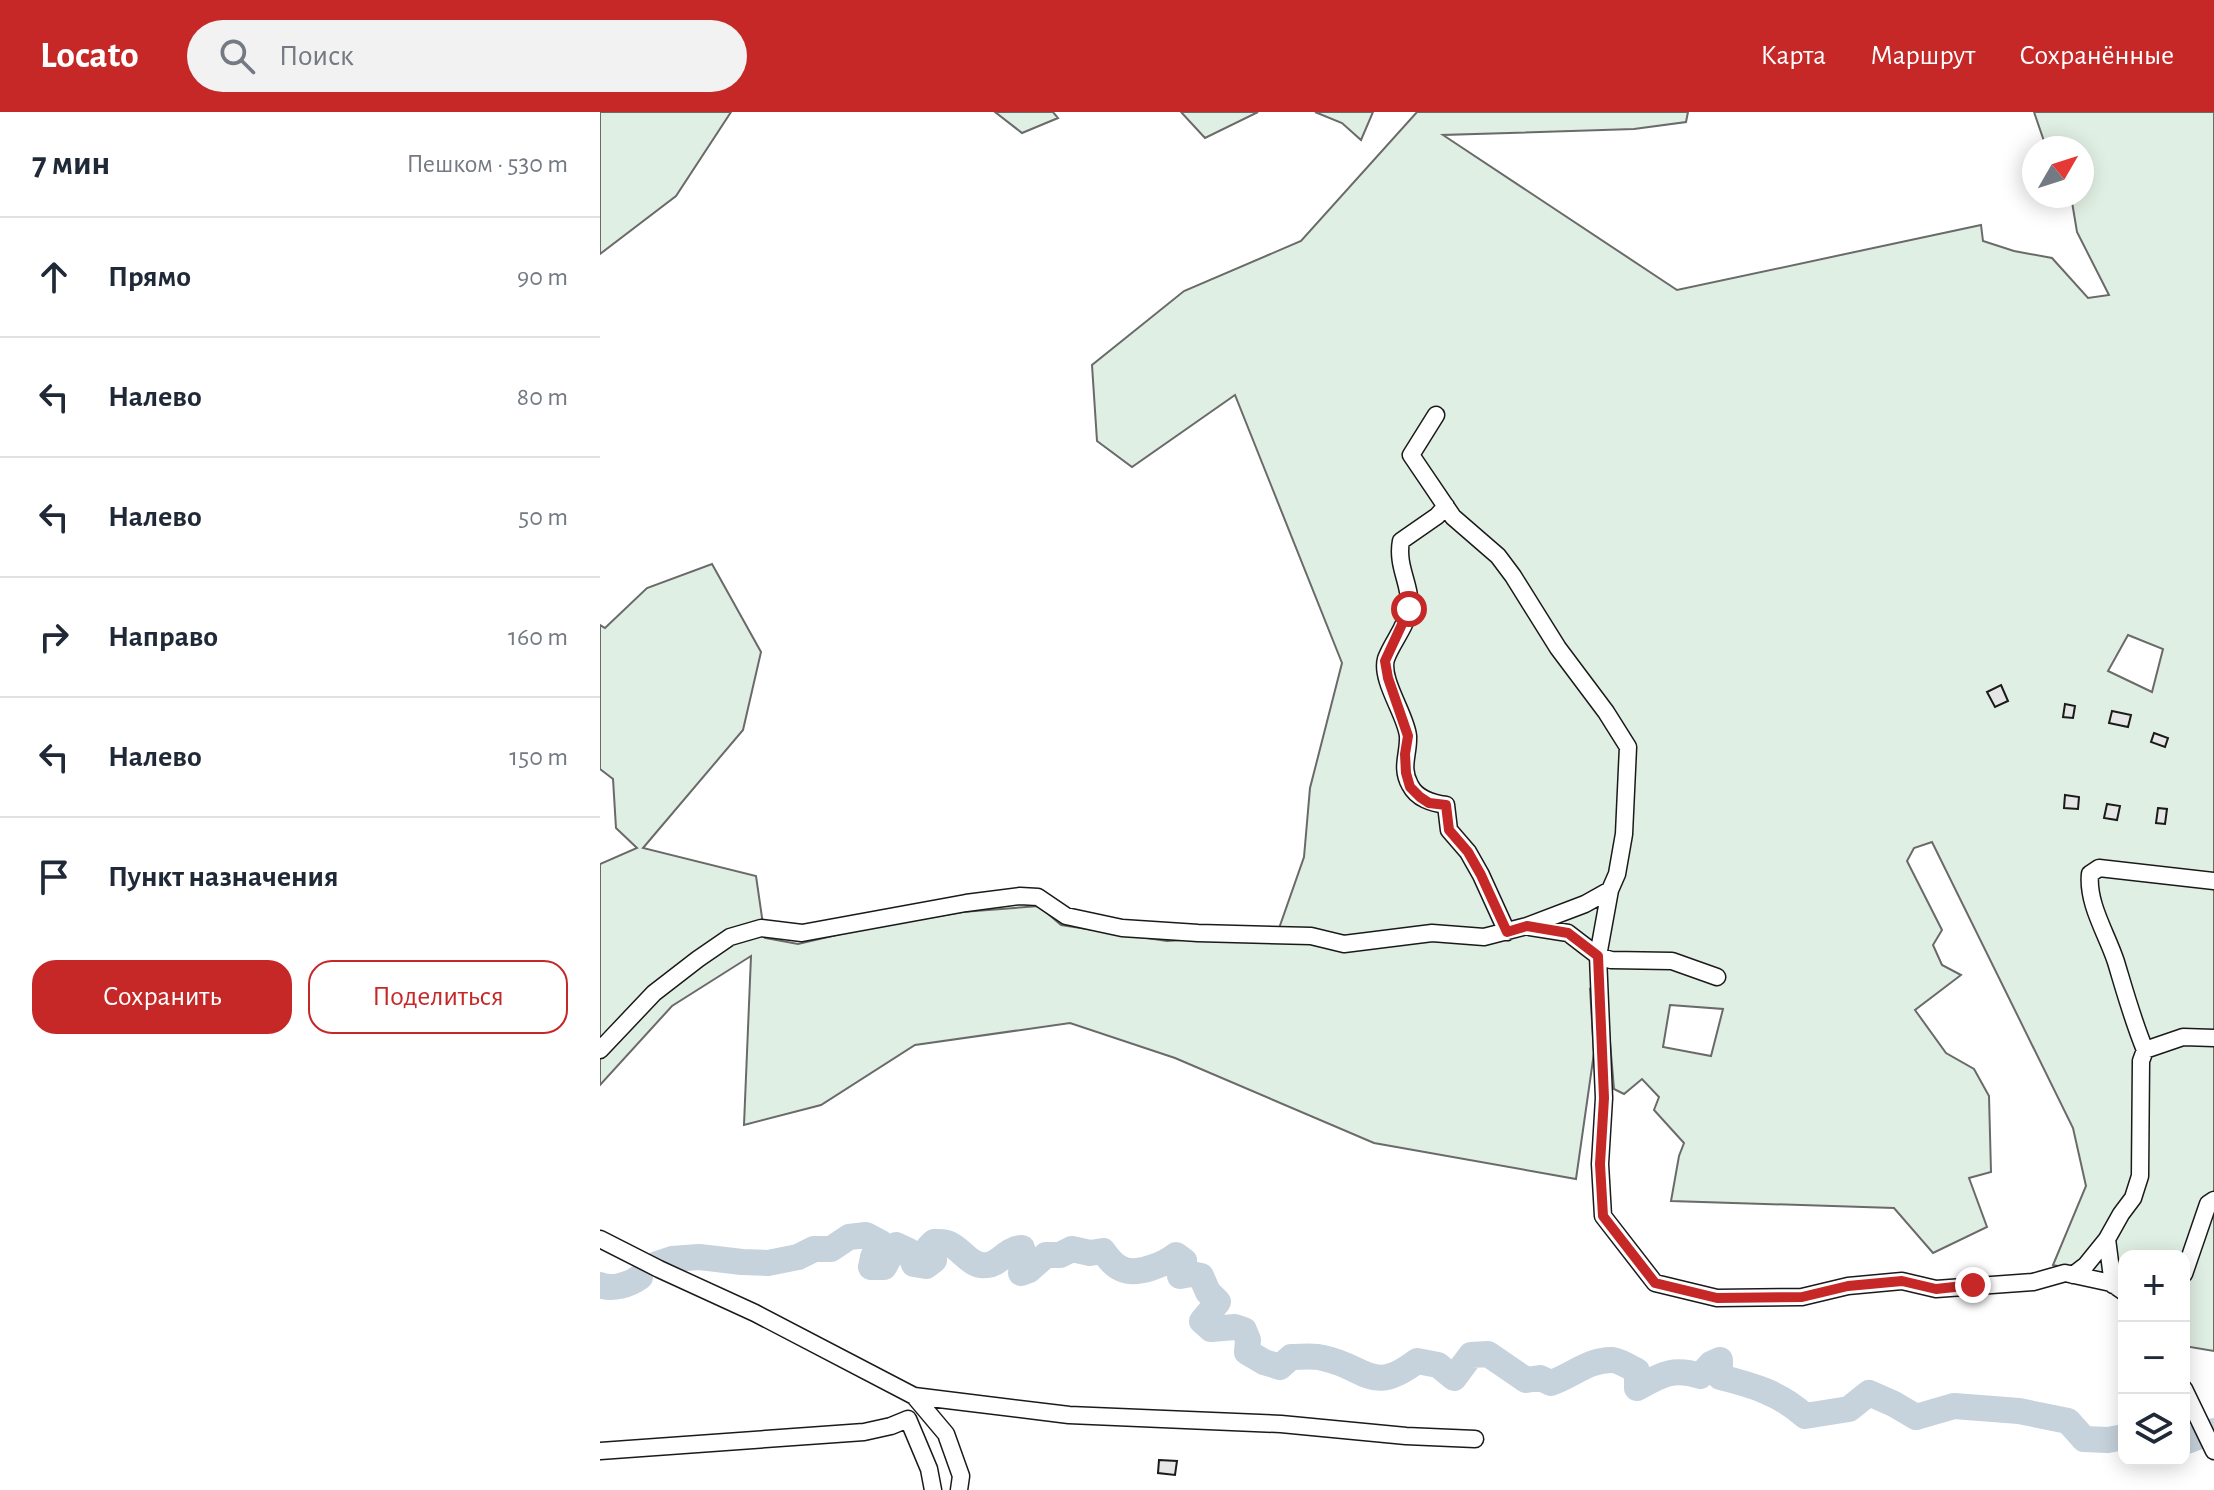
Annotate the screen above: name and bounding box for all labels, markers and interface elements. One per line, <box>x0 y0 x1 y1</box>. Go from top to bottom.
search box <box>187 20 747 92</box>
icon: search <box>215 34 259 78</box>
text: Locato <box>40 37 139 75</box>
text: Поиск <box>279 41 354 71</box>
text: Карта <box>1760 42 1826 70</box>
text: Маршрут <box>1870 42 1975 70</box>
text: Сохранённые <box>2019 42 2174 70</box>
north arrow <box>2022 136 2094 208</box>
text: 7 мин <box>32 147 110 181</box>
text: Пешком · 530 m <box>406 151 568 177</box>
icon: ahead <box>32 255 76 299</box>
text: Прямо <box>108 262 191 292</box>
text: 90 m <box>517 264 568 290</box>
icon: left <box>32 375 76 419</box>
text: Налево <box>108 382 202 412</box>
text: 80 m <box>517 384 568 410</box>
icon: left <box>32 495 76 539</box>
text: Налево <box>108 502 202 532</box>
text: 50 m <box>518 504 568 530</box>
route start <box>1391 591 1427 627</box>
icon: right <box>32 615 76 659</box>
text: Направо <box>108 622 218 652</box>
text: 160 m <box>508 624 568 650</box>
icon: left <box>32 735 76 779</box>
text: Налево <box>108 742 202 772</box>
text: 150 m <box>509 744 568 770</box>
icon: arrive <box>32 855 76 899</box>
text: Пункт назначения <box>108 862 339 892</box>
button: Сохранить <box>32 960 292 1034</box>
button: Поделиться <box>308 960 568 1034</box>
map controls <box>2118 1250 2190 1466</box>
button: + <box>2118 1250 2190 1322</box>
route end <box>1955 1267 1991 1303</box>
button: − <box>2118 1322 2190 1394</box>
button: layers <box>2118 1394 2190 1466</box>

